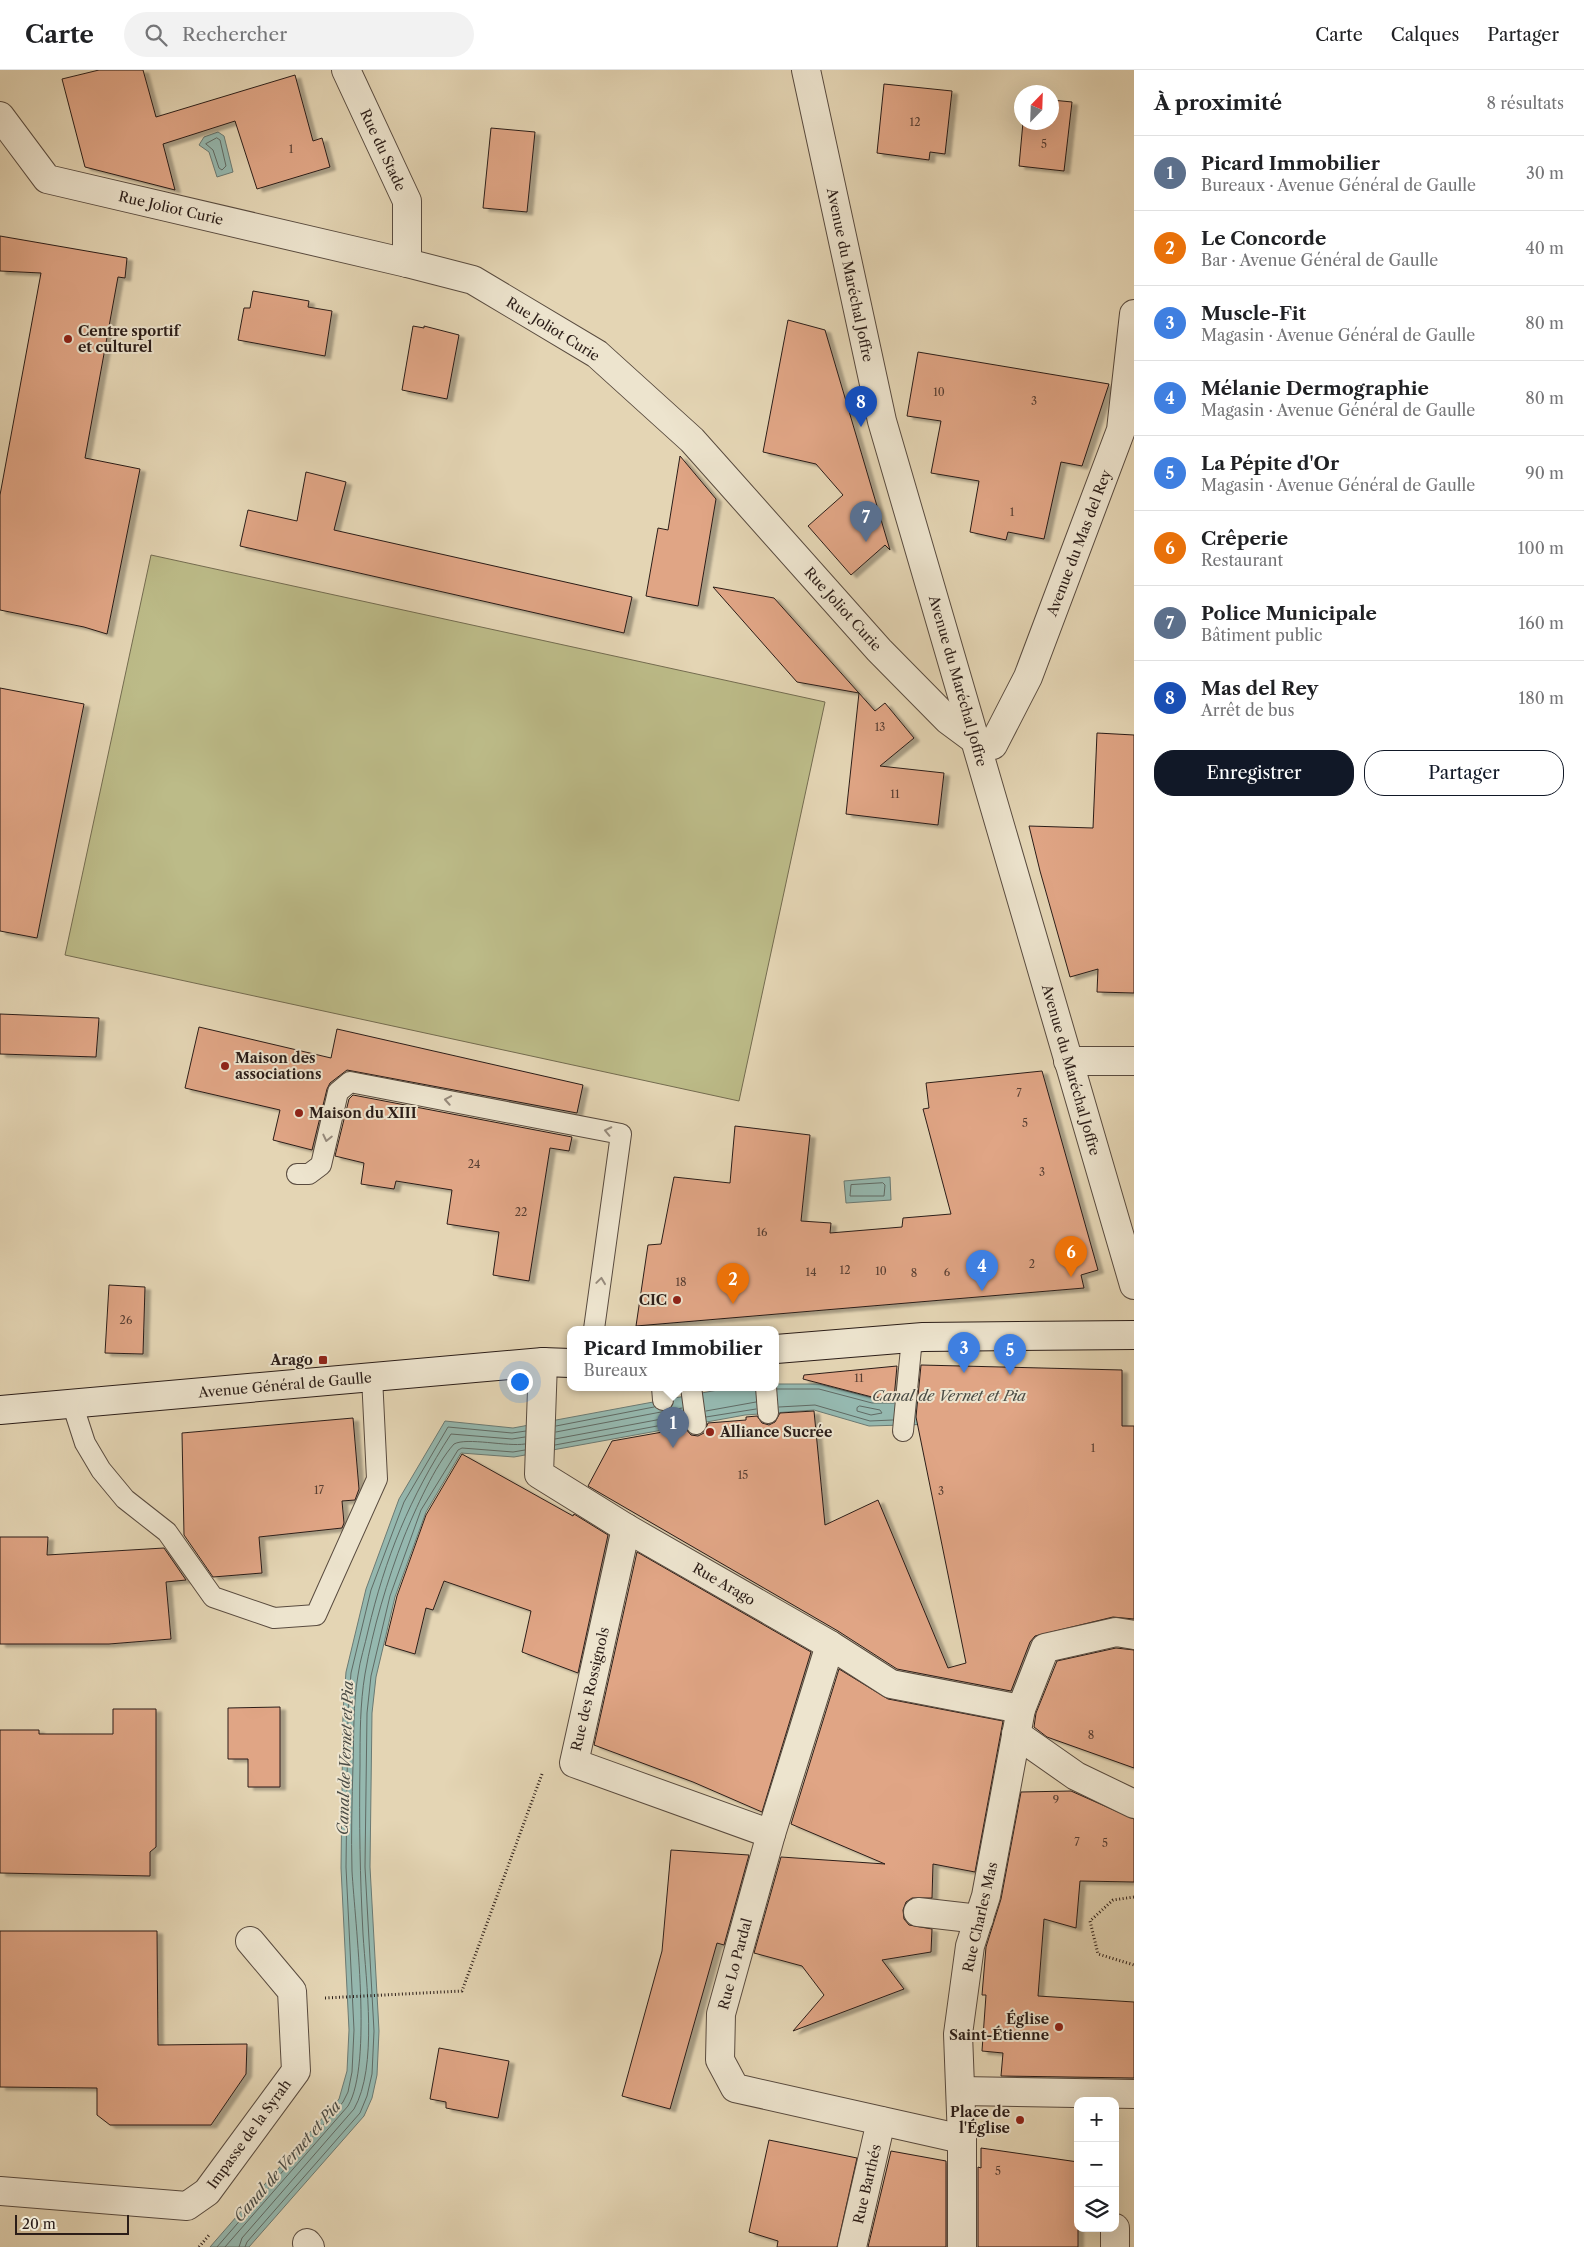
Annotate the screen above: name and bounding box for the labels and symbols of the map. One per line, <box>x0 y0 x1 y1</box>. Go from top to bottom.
north arrow <box>1014 85 1059 130</box>
street label: Rue du Stade <box>356 106 410 194</box>
house number: 12 <box>910 115 920 129</box>
house number: 5 <box>1041 137 1047 151</box>
house number: 1 <box>289 142 294 156</box>
street label: Avenue du Maréchal Joffre <box>823 185 877 364</box>
street label: Rue Joliot Curie <box>117 187 225 229</box>
street label: Rue Joliot Curie <box>503 293 603 365</box>
place label: Centre sportif et culturel <box>78 322 182 356</box>
marker: Centre sportif et culturel <box>62 333 74 345</box>
house number: 10 <box>933 385 945 399</box>
pin: 8 <box>845 386 877 427</box>
house number: 3 <box>1031 394 1037 408</box>
street label: Avenue du Mas del Rey <box>1042 467 1115 620</box>
pin: 7 <box>850 501 882 542</box>
house number: 1 <box>1010 505 1015 519</box>
street label: Rue Joliot Curie <box>801 563 886 655</box>
street label: Avenue du Maréchal Joffre <box>925 592 991 769</box>
house number: 13 <box>875 720 885 734</box>
house number: 11 <box>890 787 900 801</box>
street label: Avenue du Maréchal Joffre <box>1038 981 1104 1158</box>
place label: Maison des associations <box>235 1049 321 1083</box>
marker: Maison des associations <box>219 1060 231 1072</box>
house number: 7 <box>1016 1086 1022 1100</box>
one-way arrow <box>444 1096 452 1106</box>
place label: Maison du XIII <box>309 1104 417 1122</box>
marker: Maison du XIII <box>293 1107 305 1119</box>
house number: 5 <box>1022 1116 1028 1130</box>
one-way arrow <box>603 1126 612 1137</box>
one-way arrow <box>322 1134 333 1143</box>
house number: 24 <box>468 1157 480 1171</box>
house number: 3 <box>1039 1165 1045 1179</box>
house number: 22 <box>515 1205 527 1219</box>
house number: 16 <box>756 1225 768 1239</box>
pin: 6 <box>1055 1236 1087 1277</box>
pin: 4 <box>966 1250 998 1291</box>
house number: 2 <box>1029 1257 1035 1271</box>
pin: 2 <box>717 1263 749 1304</box>
house number: 12 <box>840 1263 850 1277</box>
house number: 10 <box>875 1264 887 1278</box>
house number: 14 <box>806 1265 816 1279</box>
house number: 6 <box>944 1265 951 1279</box>
house number: 8 <box>911 1266 917 1280</box>
house number: 18 <box>675 1275 687 1289</box>
one-way arrow <box>595 1277 605 1285</box>
place label: CIC <box>639 1291 667 1309</box>
marker: CIC <box>671 1294 683 1306</box>
house number: 26 <box>120 1313 133 1327</box>
pin: 3 <box>948 1332 980 1373</box>
pin: 5 <box>994 1334 1026 1375</box>
place label: Arago <box>269 1351 313 1369</box>
marker: Arago <box>317 1354 329 1366</box>
street label: Avenue Général de Gaulle <box>197 1368 373 1402</box>
your location <box>507 1369 533 1395</box>
house number: 11 <box>854 1371 864 1385</box>
water label: Canal de Vernet et Pia <box>872 1386 1026 1405</box>
pin: 1 <box>657 1407 689 1448</box>
place label: Alliance Sucrée <box>719 1423 832 1441</box>
marker: Alliance Sucrée <box>704 1426 716 1438</box>
house number: 1 <box>1091 1441 1096 1455</box>
house number: 15 <box>738 1468 748 1482</box>
house number: 17 <box>314 1483 325 1497</box>
house number: 3 <box>938 1484 944 1498</box>
street label: Rue Arago <box>689 1559 759 1609</box>
street label: Rue des Rossignols <box>567 1625 613 1753</box>
water label: Canal de Vernet et Pia <box>333 1681 357 1835</box>
house number: 8 <box>1088 1728 1094 1742</box>
house number: 9 <box>1053 1793 1059 1807</box>
house number: 7 <box>1074 1835 1080 1849</box>
house number: 5 <box>1102 1836 1108 1850</box>
street label: Rue Charles Mas <box>959 1860 1001 1974</box>
street label: Rue Lo Pardal <box>714 1916 756 2012</box>
place label: Église Saint-Étienne <box>949 2009 1049 2044</box>
marker: Église Saint-Étienne <box>1053 2021 1065 2033</box>
street label: Impasse de la Syrah <box>203 2075 295 2192</box>
water label: Canal de Vernet et Pia <box>229 2097 345 2225</box>
place label: Place de l'Église <box>950 2103 1010 2137</box>
marker: Place de l'Église <box>1014 2114 1026 2126</box>
street label: Rue Barthés <box>849 2142 885 2226</box>
house number: 5 <box>995 2164 1001 2178</box>
scale bar <box>15 2212 129 2235</box>

